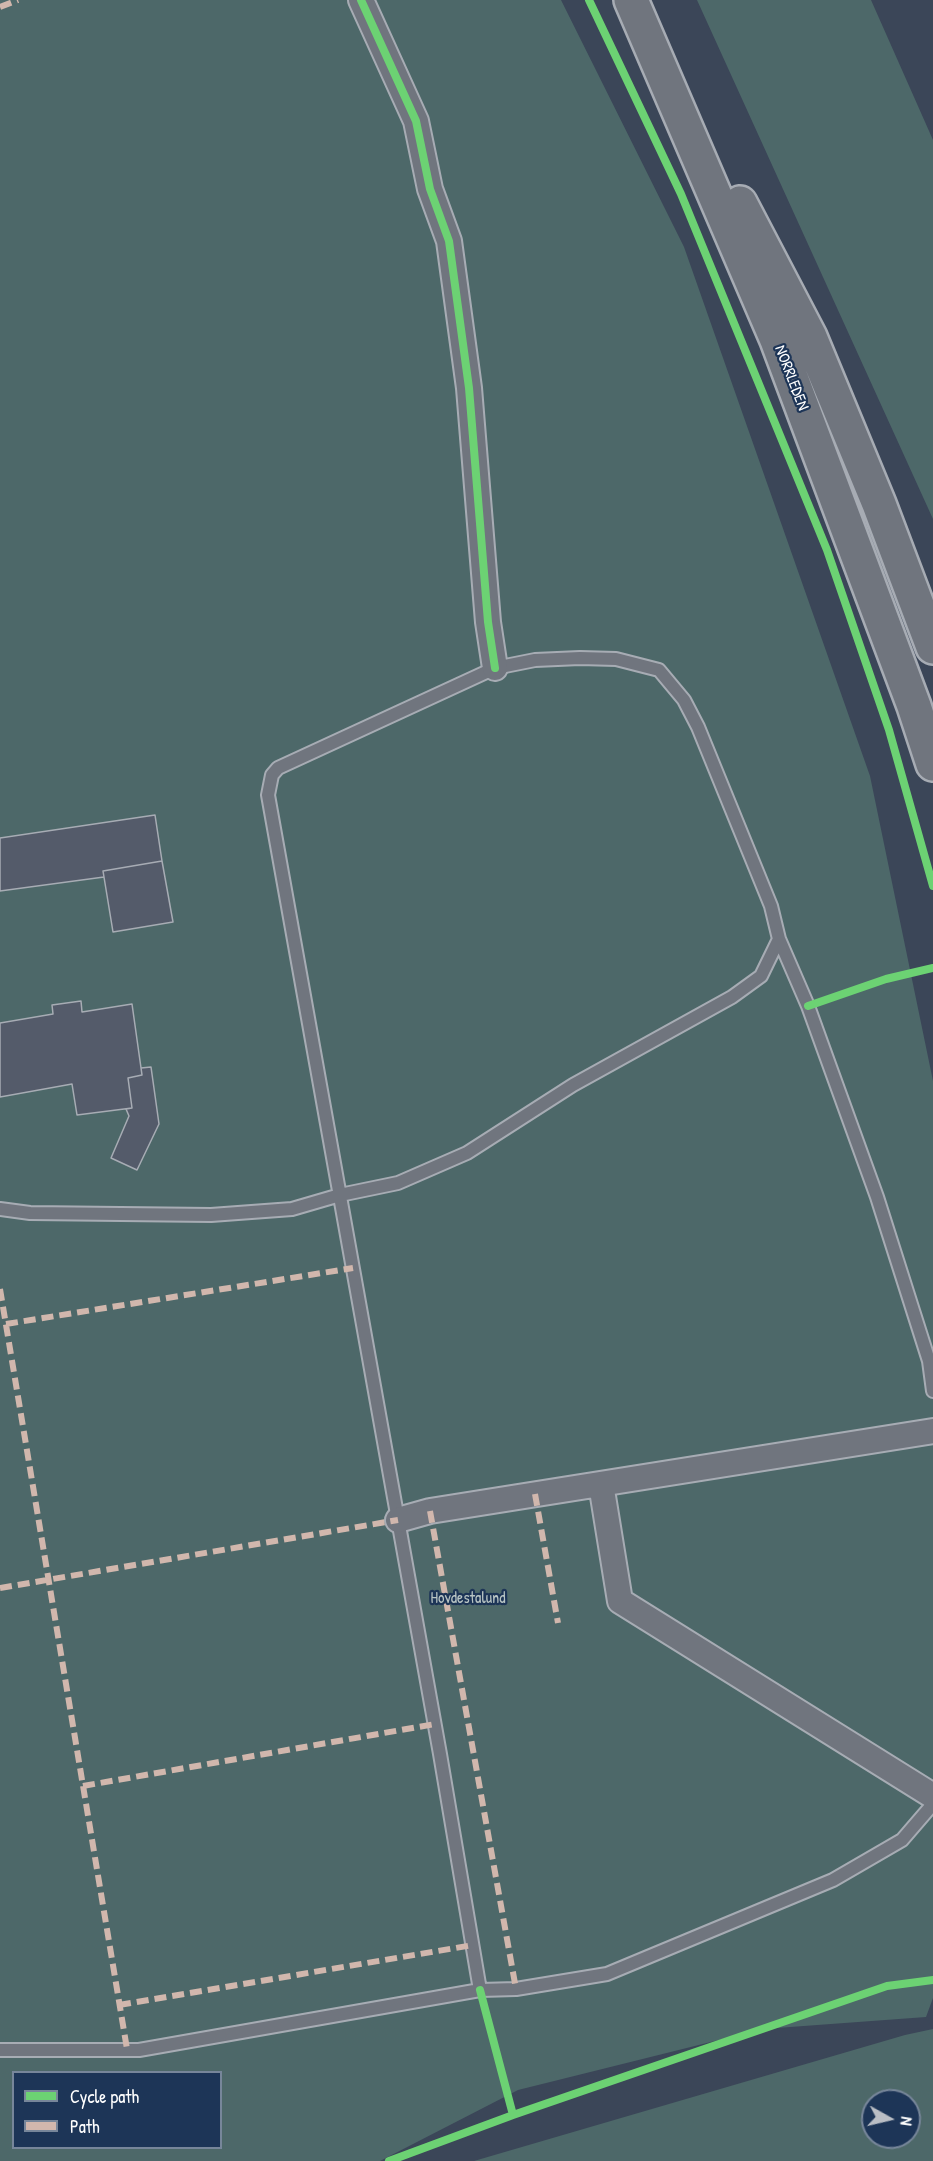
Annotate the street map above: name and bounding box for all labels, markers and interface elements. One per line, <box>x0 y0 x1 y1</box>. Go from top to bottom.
street label: NORRLEDEN <box>770 343 812 413</box>
park label: Hovdestalund <box>430 1589 506 1609</box>
legend <box>12 2071 222 2149</box>
text: Cycle path <box>70 2084 139 2109</box>
north arrow <box>861 2089 921 2149</box>
text: Path <box>70 2114 99 2139</box>
text: N <box>895 2115 918 2127</box>

